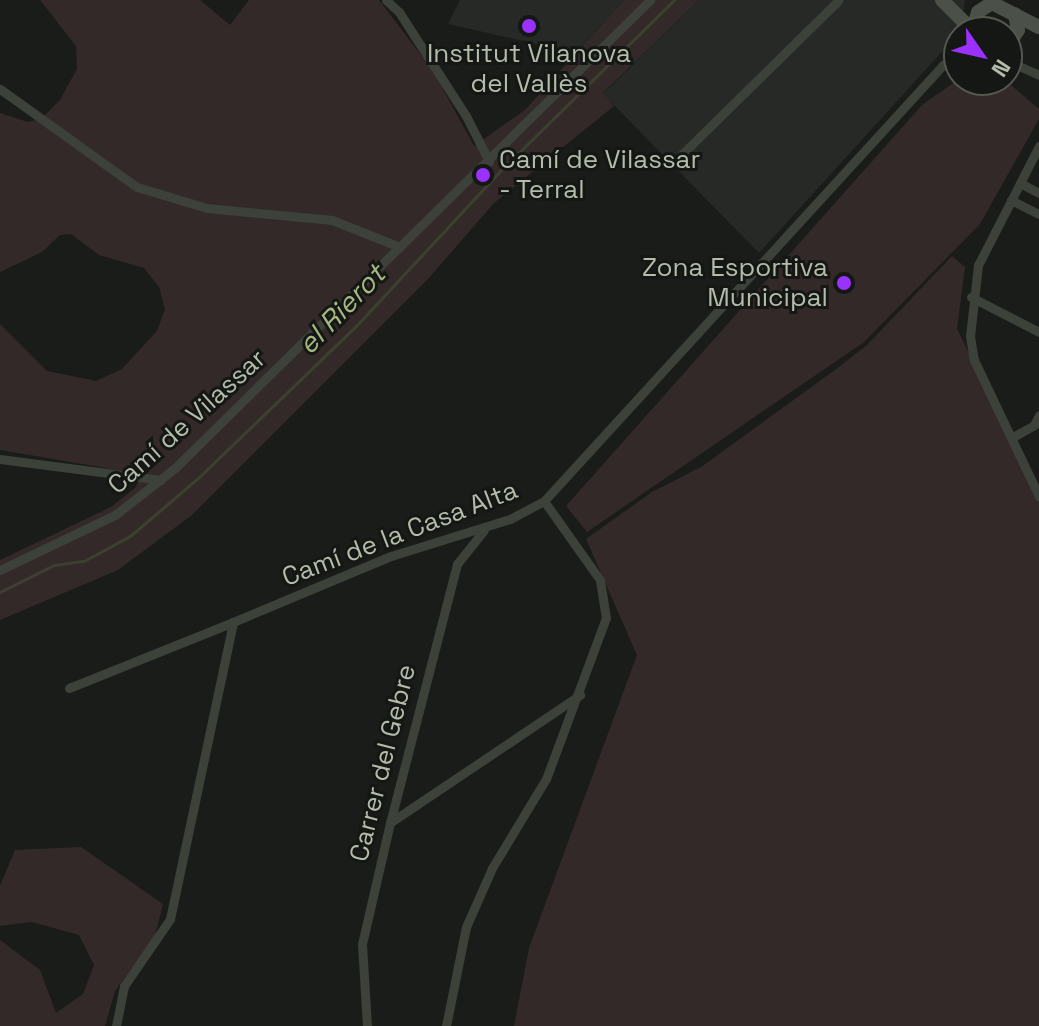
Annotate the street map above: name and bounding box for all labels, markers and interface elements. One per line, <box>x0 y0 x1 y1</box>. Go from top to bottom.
north arrow <box>943 16 1023 96</box>
marker: Institut Vilanova del Vallès <box>520 17 538 35</box>
place label: Institut Vilanova del Vallès <box>427 38 631 100</box>
text: N <box>986 54 1017 82</box>
place label: Camí de Vilassar - Terral <box>499 144 701 206</box>
marker: Camí de Vilassar - Terral <box>474 166 492 184</box>
place label: Zona Esportiva Municipal <box>642 252 828 314</box>
water label: el Rierot <box>290 257 392 361</box>
marker: Zona Esportiva Municipal <box>835 274 853 292</box>
street label: Camí de Vilassar <box>102 343 272 501</box>
street label: Camí de la Casa Alta <box>278 475 522 593</box>
street label: Carrer del Gebre <box>343 661 423 865</box>

